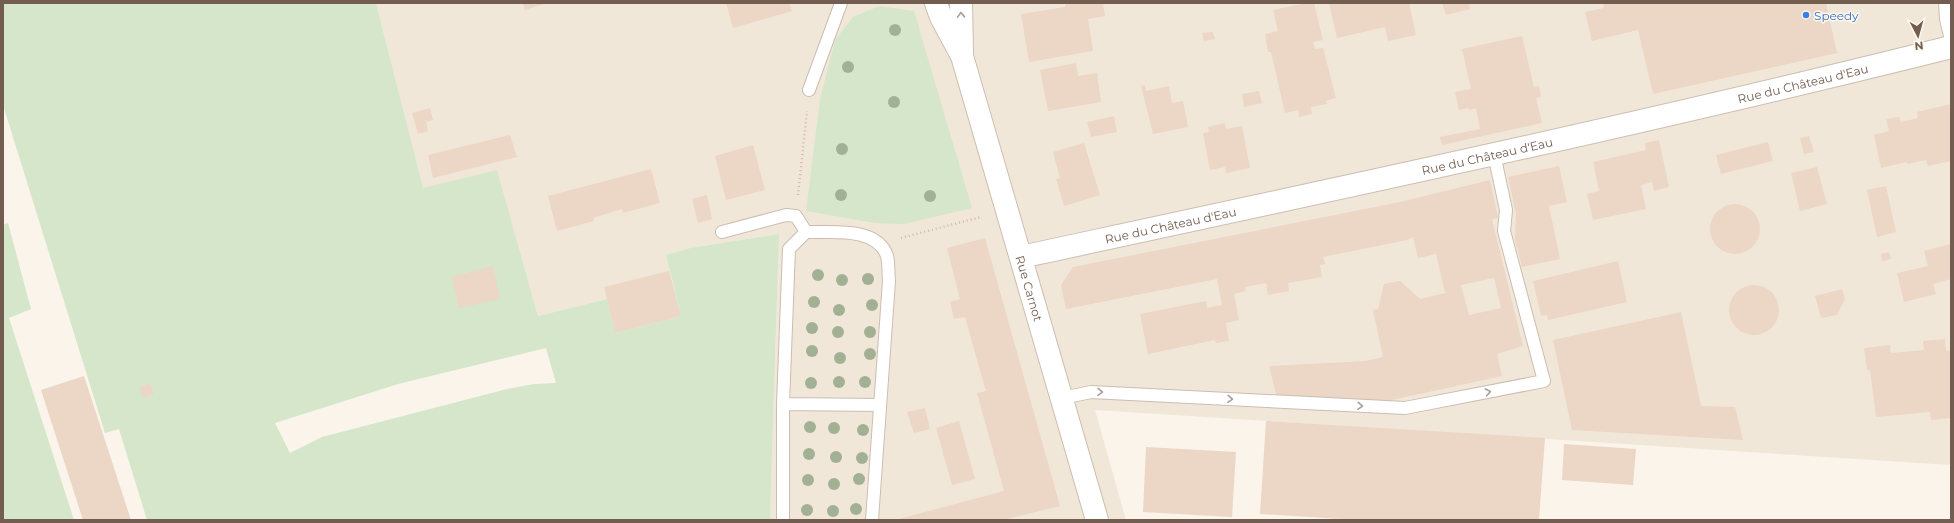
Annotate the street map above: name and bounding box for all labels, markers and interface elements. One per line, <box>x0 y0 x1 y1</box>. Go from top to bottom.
place label: Speedy <box>1814 8 1859 23</box>
marker: Speedy <box>1801 10 1811 20</box>
one-way arrow <box>957 12 966 18</box>
north arrow <box>1898 16 1938 56</box>
text: N <box>1914 39 1924 53</box>
street label: Rue du Château d'Eau <box>1736 60 1870 106</box>
street label: Rue du Château d'Eau <box>1420 134 1554 178</box>
street label: Rue du Château d'Eau <box>1103 203 1238 246</box>
street label: Rue Carnot <box>1013 253 1046 323</box>
one-way arrow <box>1097 388 1103 396</box>
one-way arrow <box>1485 388 1492 397</box>
one-way arrow <box>1227 395 1233 403</box>
one-way arrow <box>1357 402 1363 410</box>

